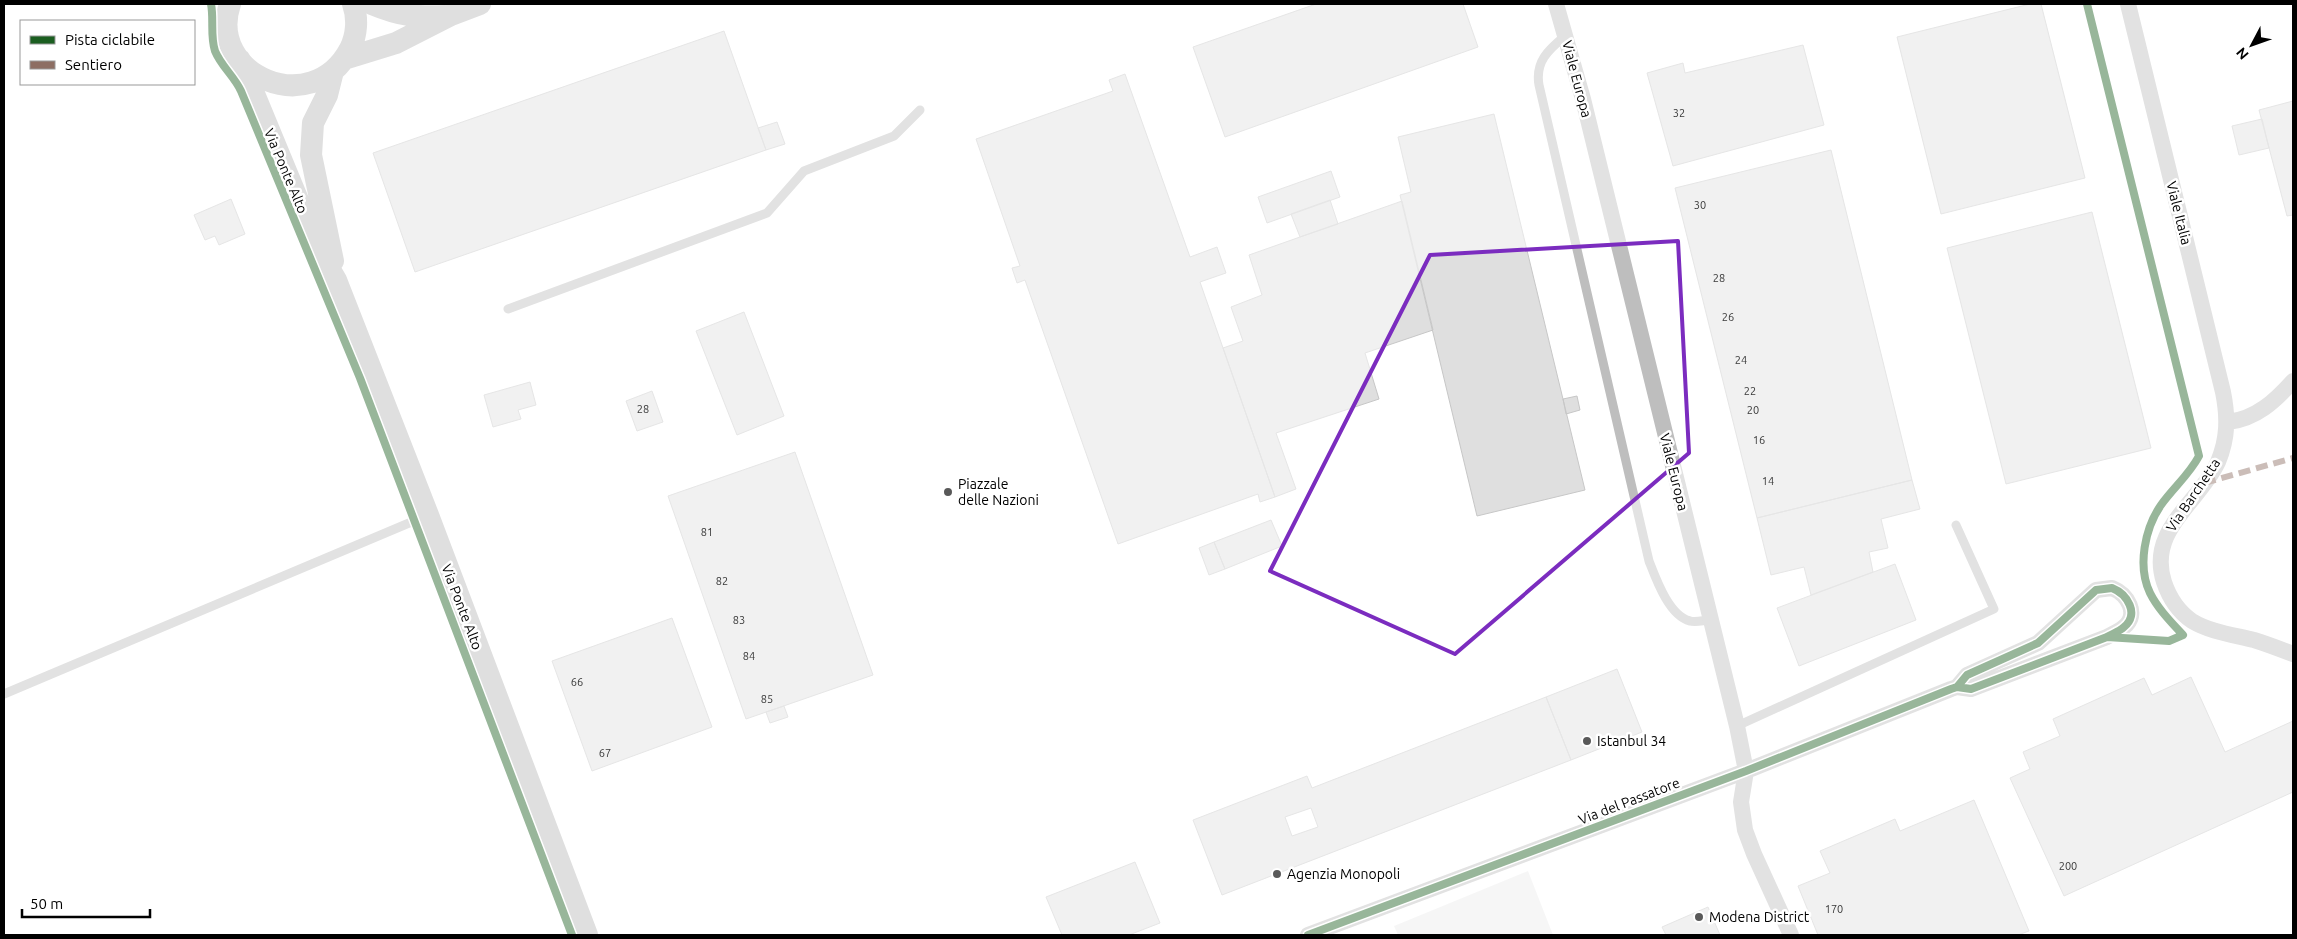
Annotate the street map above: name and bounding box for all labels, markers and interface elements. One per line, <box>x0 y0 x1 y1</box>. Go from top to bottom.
legend <box>20 20 195 85</box>
north arrow <box>2227 20 2277 70</box>
text: Pista ciclabile <box>65 31 155 48</box>
street label: Viale Europa <box>1559 39 1595 119</box>
text: N <box>2233 44 2252 63</box>
text: Sentiero <box>65 56 122 73</box>
house number: 32 <box>1673 107 1685 119</box>
street label: Via Ponte Alto <box>261 126 311 216</box>
street label: Viale Italia <box>2163 179 2195 247</box>
house number: 30 <box>1694 199 1706 211</box>
house number: 28 <box>1713 272 1725 284</box>
house number: 26 <box>1722 311 1734 323</box>
house number: 24 <box>1735 354 1747 366</box>
house number: 22 <box>1744 385 1756 397</box>
house number: 28 <box>637 403 649 415</box>
house number: 20 <box>1747 404 1759 416</box>
street label: Viale Europa <box>1657 432 1691 512</box>
house number: 16 <box>1753 434 1765 446</box>
street label: Via Barchetta <box>2163 455 2223 535</box>
house number: 14 <box>1762 475 1774 487</box>
place label: Piazzale delle Nazioni <box>958 476 1039 508</box>
marker: Piazzale delle Nazioni <box>942 486 954 498</box>
house number: 81 <box>701 526 713 538</box>
street label: Via Ponte Alto <box>438 562 486 652</box>
house number: 82 <box>716 575 728 587</box>
house number: 83 <box>733 614 745 626</box>
house number: 84 <box>743 650 755 662</box>
house number: 66 <box>571 676 583 688</box>
house number: 85 <box>761 693 773 705</box>
place label: Istanbul 34 <box>1597 733 1666 749</box>
marker: Istanbul 34 <box>1581 735 1593 747</box>
house number: 67 <box>599 747 611 759</box>
street label: Via del Passatore <box>1576 774 1682 828</box>
house number: 200 <box>2059 860 2077 872</box>
place label: Agenzia Monopoli <box>1287 866 1400 882</box>
marker: Agenzia Monopoli <box>1271 868 1283 880</box>
scale bar <box>22 886 150 918</box>
text: 50 m <box>30 895 63 912</box>
house number: 170 <box>1825 903 1843 915</box>
place label: Modena District <box>1709 909 1810 925</box>
marker: Modena District <box>1693 911 1705 923</box>

